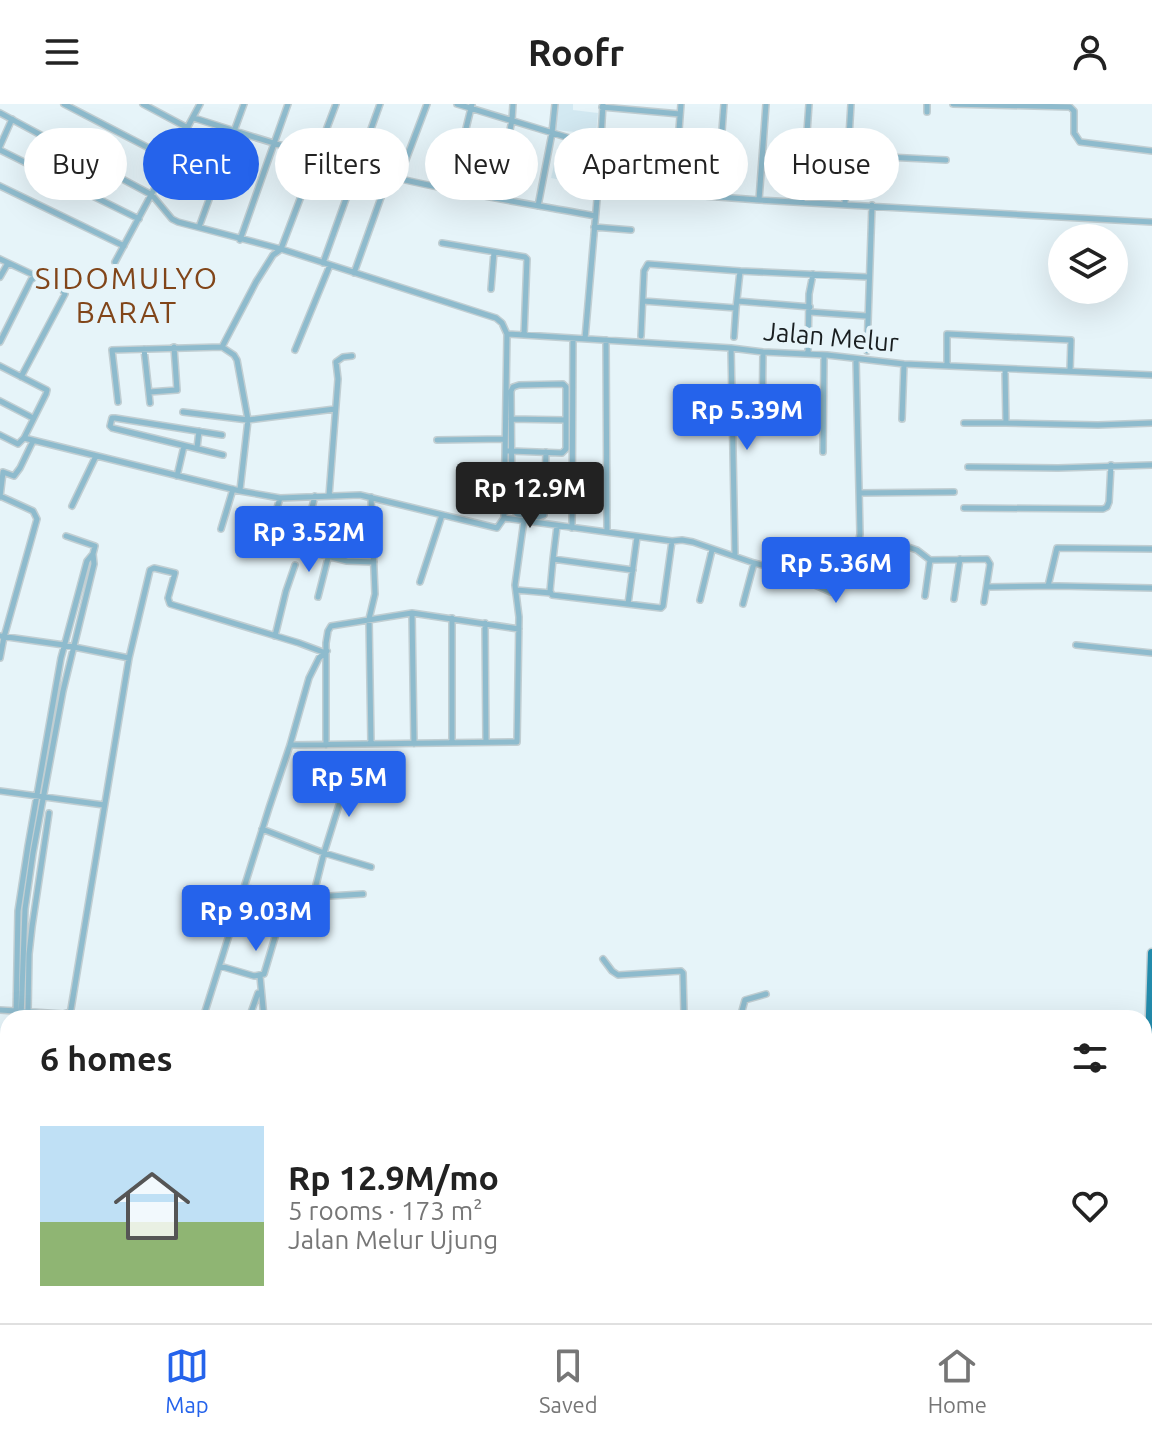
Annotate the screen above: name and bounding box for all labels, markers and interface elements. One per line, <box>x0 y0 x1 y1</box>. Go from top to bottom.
icon: menu <box>40 30 84 74</box>
icon: person <box>1068 30 1112 74</box>
text: Roofr <box>528 32 624 73</box>
chip: Buy <box>24 128 127 200</box>
chip: Rent <box>143 128 259 200</box>
chip: Filters <box>275 128 409 200</box>
chip: New <box>425 128 538 200</box>
chip: Apartment <box>554 128 748 200</box>
chip: House <box>764 128 899 200</box>
map controls <box>1048 224 1128 304</box>
button: layers <box>1048 224 1128 304</box>
district label: SIDOMULYO BARAT <box>35 261 219 329</box>
street label: Jalan Melur <box>762 316 900 357</box>
pin: Rp 5.39M <box>664 384 830 452</box>
text: Rp 5.39M <box>691 395 803 424</box>
pin: Rp 12.9M <box>447 462 613 530</box>
text: Rp 12.9M <box>474 473 586 502</box>
pin: Rp 3.52M <box>226 506 392 574</box>
text: Rp 3.52M <box>253 517 365 546</box>
pin: Rp 5.36M <box>753 537 919 605</box>
text: Rp 5.36M <box>780 548 892 577</box>
pin: Rp 5M <box>293 751 405 819</box>
text: Rp 5M <box>311 762 387 791</box>
pin: Rp 9.03M <box>173 885 339 953</box>
text: Rp 9.03M <box>200 896 312 925</box>
icon: filters <box>1068 1036 1112 1080</box>
text: 6 homes <box>40 1039 173 1077</box>
icon: home <box>104 1158 200 1254</box>
text: Rp 12.9M/mo <box>288 1158 499 1196</box>
icon: heart <box>1068 1184 1112 1228</box>
text: 5 rooms · 173 m² <box>288 1196 483 1225</box>
text: Jalan Melur Ujung <box>288 1225 498 1254</box>
tab: Map <box>165 1344 209 1417</box>
tab: Saved <box>539 1344 598 1417</box>
tab: Home <box>928 1344 987 1417</box>

